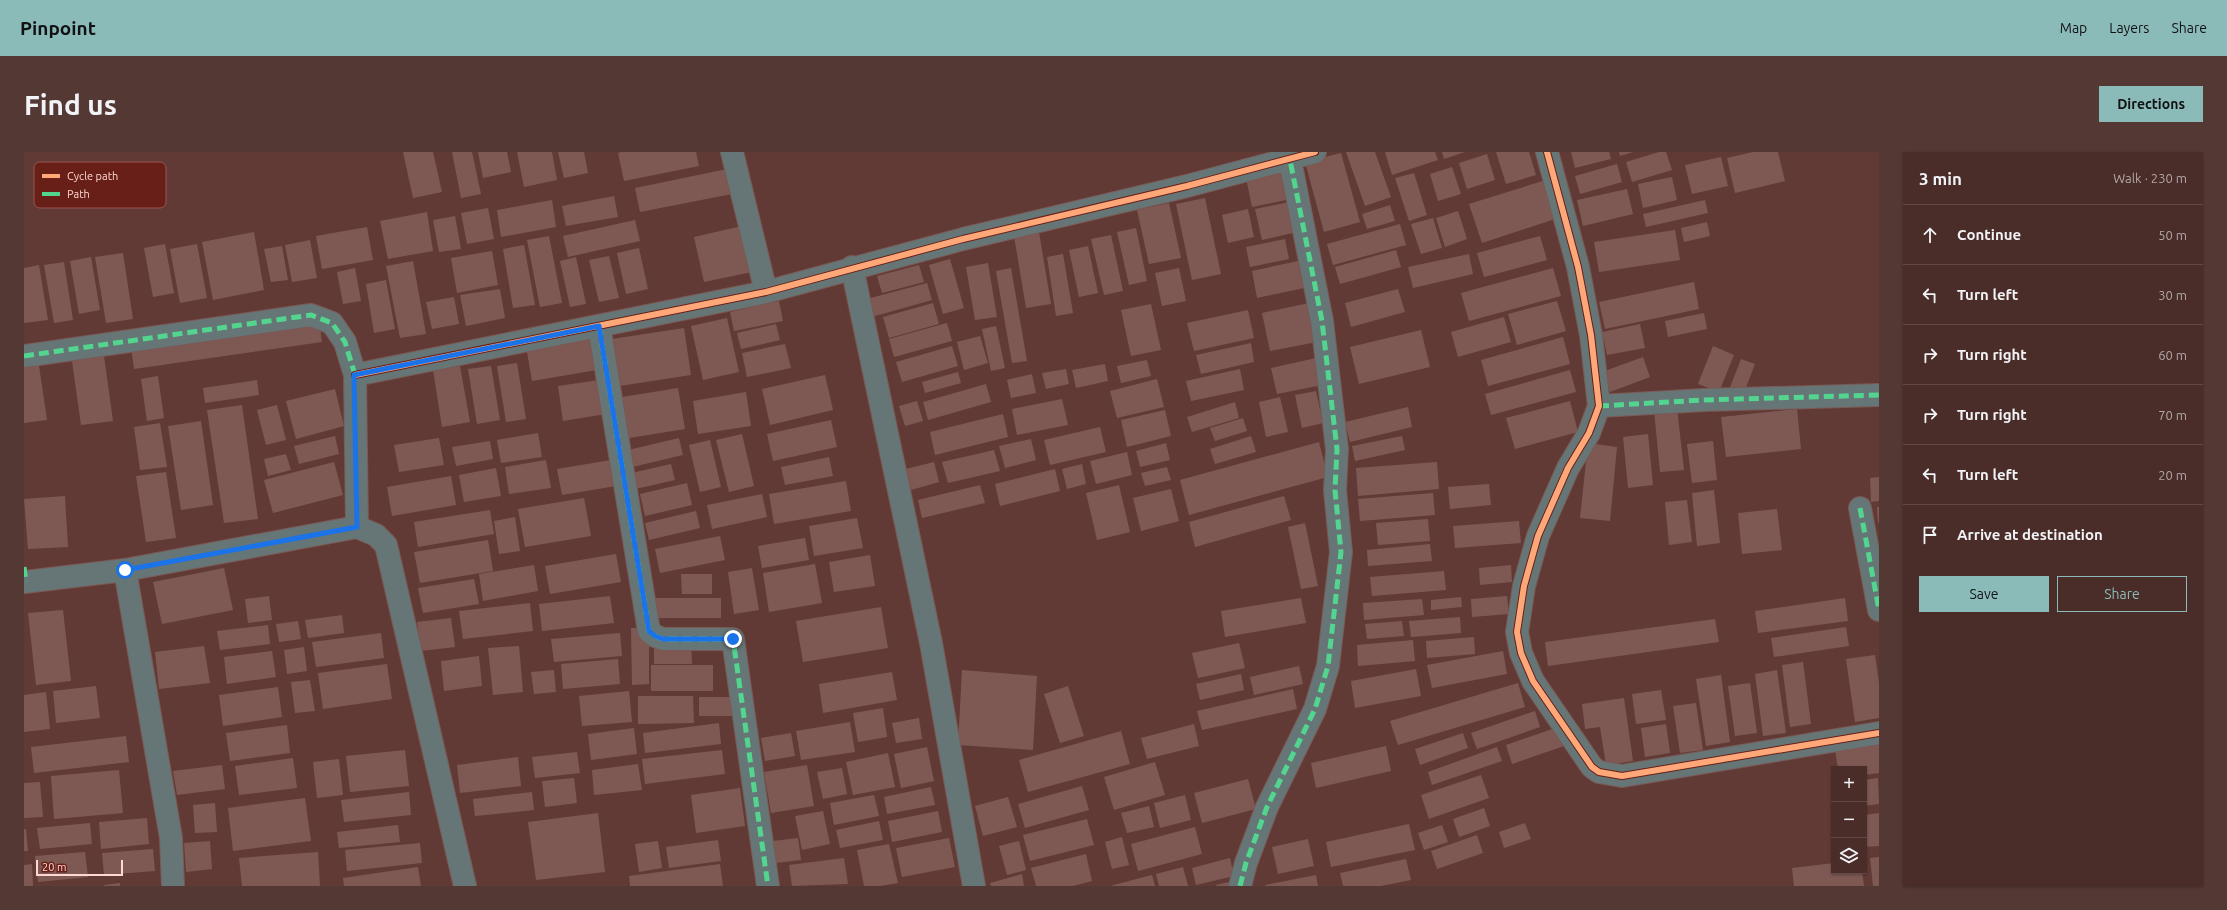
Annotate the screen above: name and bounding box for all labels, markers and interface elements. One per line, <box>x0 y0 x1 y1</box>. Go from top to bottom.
text: Pinpoint <box>20 17 96 39</box>
text: Map <box>2060 20 2087 36</box>
text: Layers <box>2109 20 2149 36</box>
text: Share <box>2171 20 2207 36</box>
button: Directions <box>2099 86 2203 122</box>
text: Find us <box>24 89 117 120</box>
legend <box>34 162 166 208</box>
text: 3 min <box>1919 169 1962 188</box>
text: Cycle path <box>67 170 118 182</box>
text: Walk · 230 m <box>2113 171 2187 185</box>
text: Path <box>67 188 90 200</box>
icon: ahead <box>1919 224 1941 246</box>
text: Continue <box>1957 226 2021 243</box>
text: 50 m <box>2158 228 2187 242</box>
icon: left <box>1919 284 1941 306</box>
text: Turn left <box>1957 286 2018 303</box>
text: 30 m <box>2158 288 2187 302</box>
icon: right <box>1919 344 1941 366</box>
text: Turn right <box>1957 346 2027 363</box>
text: 60 m <box>2158 348 2187 362</box>
icon: right <box>1919 404 1941 426</box>
text: Turn right <box>1957 406 2027 423</box>
text: 70 m <box>2158 408 2187 422</box>
icon: left <box>1919 464 1941 486</box>
text: Turn left <box>1957 466 2018 483</box>
text: 20 m <box>2158 468 2187 482</box>
icon: arrive <box>1919 524 1941 546</box>
text: Arrive at destination <box>1957 526 2103 543</box>
route start <box>116 561 134 579</box>
button: Save <box>1919 576 2049 612</box>
button: Share <box>2057 576 2187 612</box>
route end <box>724 630 742 648</box>
map controls <box>1831 766 1867 874</box>
button: + <box>1831 766 1867 802</box>
button: − <box>1831 802 1867 838</box>
button: layers <box>1831 838 1867 874</box>
scale bar <box>36 858 123 877</box>
text: 20 m <box>42 861 66 873</box>

